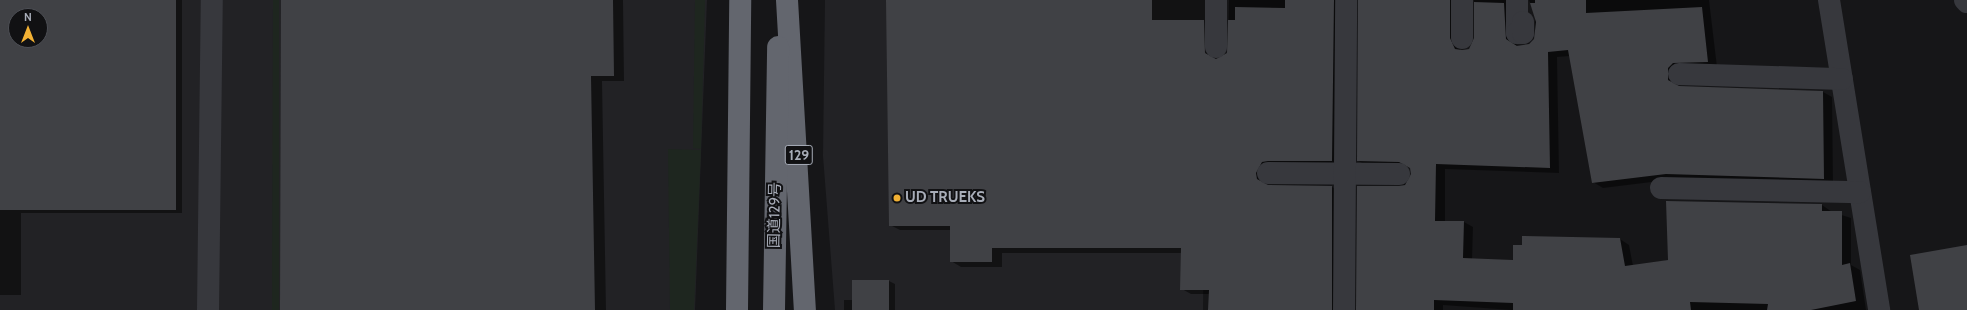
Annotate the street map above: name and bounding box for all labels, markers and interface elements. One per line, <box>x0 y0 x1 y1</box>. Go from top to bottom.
north arrow <box>8 8 48 48</box>
text: N <box>24 10 32 24</box>
road number: 129 <box>784 143 814 167</box>
street label: 国道129号 <box>765 182 785 248</box>
place label: UD TRUEKS <box>905 189 985 207</box>
marker: UD TRUEKS <box>892 193 902 203</box>

